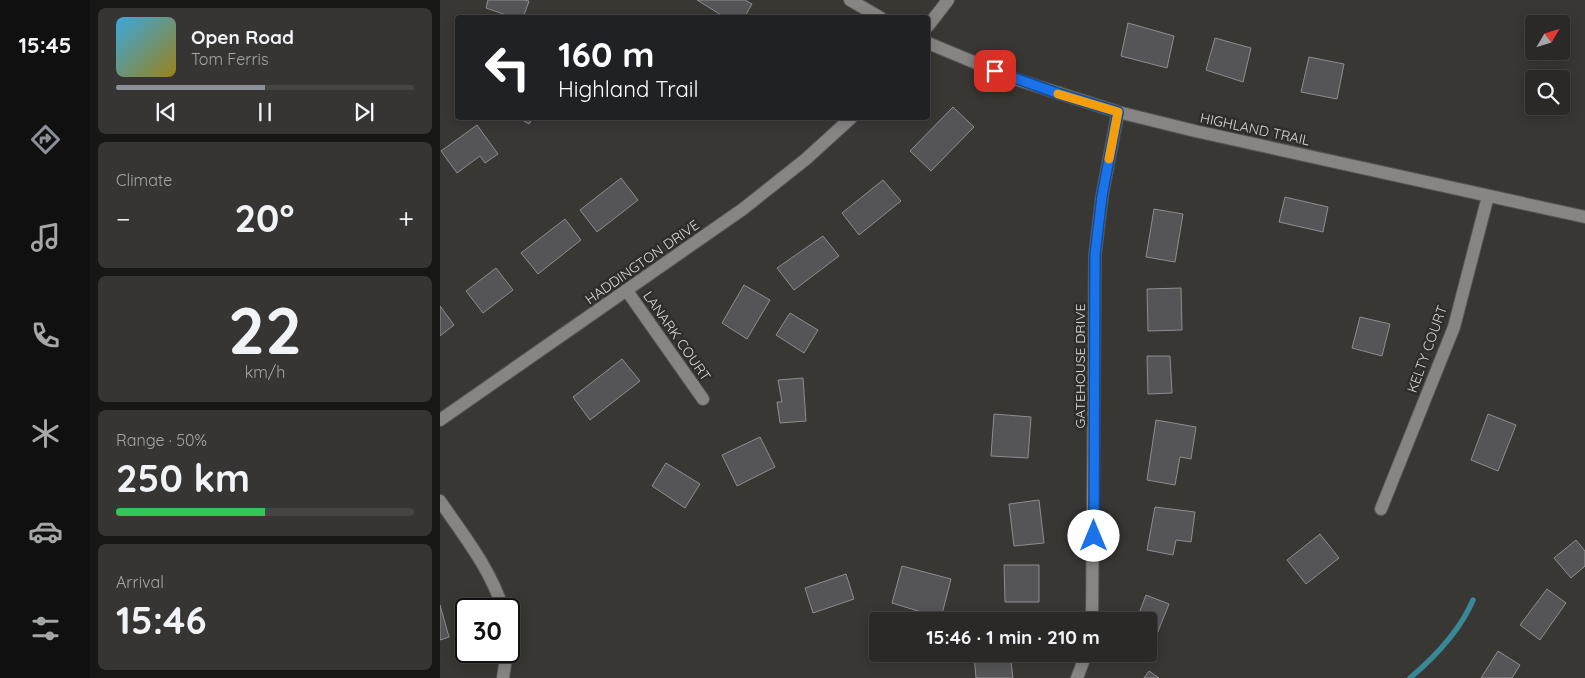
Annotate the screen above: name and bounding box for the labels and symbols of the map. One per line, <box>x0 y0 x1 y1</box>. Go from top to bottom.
north arrow <box>1525 15 1570 60</box>
pin <box>974 50 1016 92</box>
street label: HIGHLAND TRAIL <box>1198 109 1312 150</box>
street label: HADDINGTON DRIVE <box>581 216 703 308</box>
street label: LANARK COURT <box>639 287 715 385</box>
street label: GATEHOUSE DRIVE <box>1071 303 1089 429</box>
street label: KELTY COURT <box>1403 303 1451 395</box>
position arrow <box>1067 509 1119 561</box>
speed limit sign: 30 <box>455 598 520 663</box>

